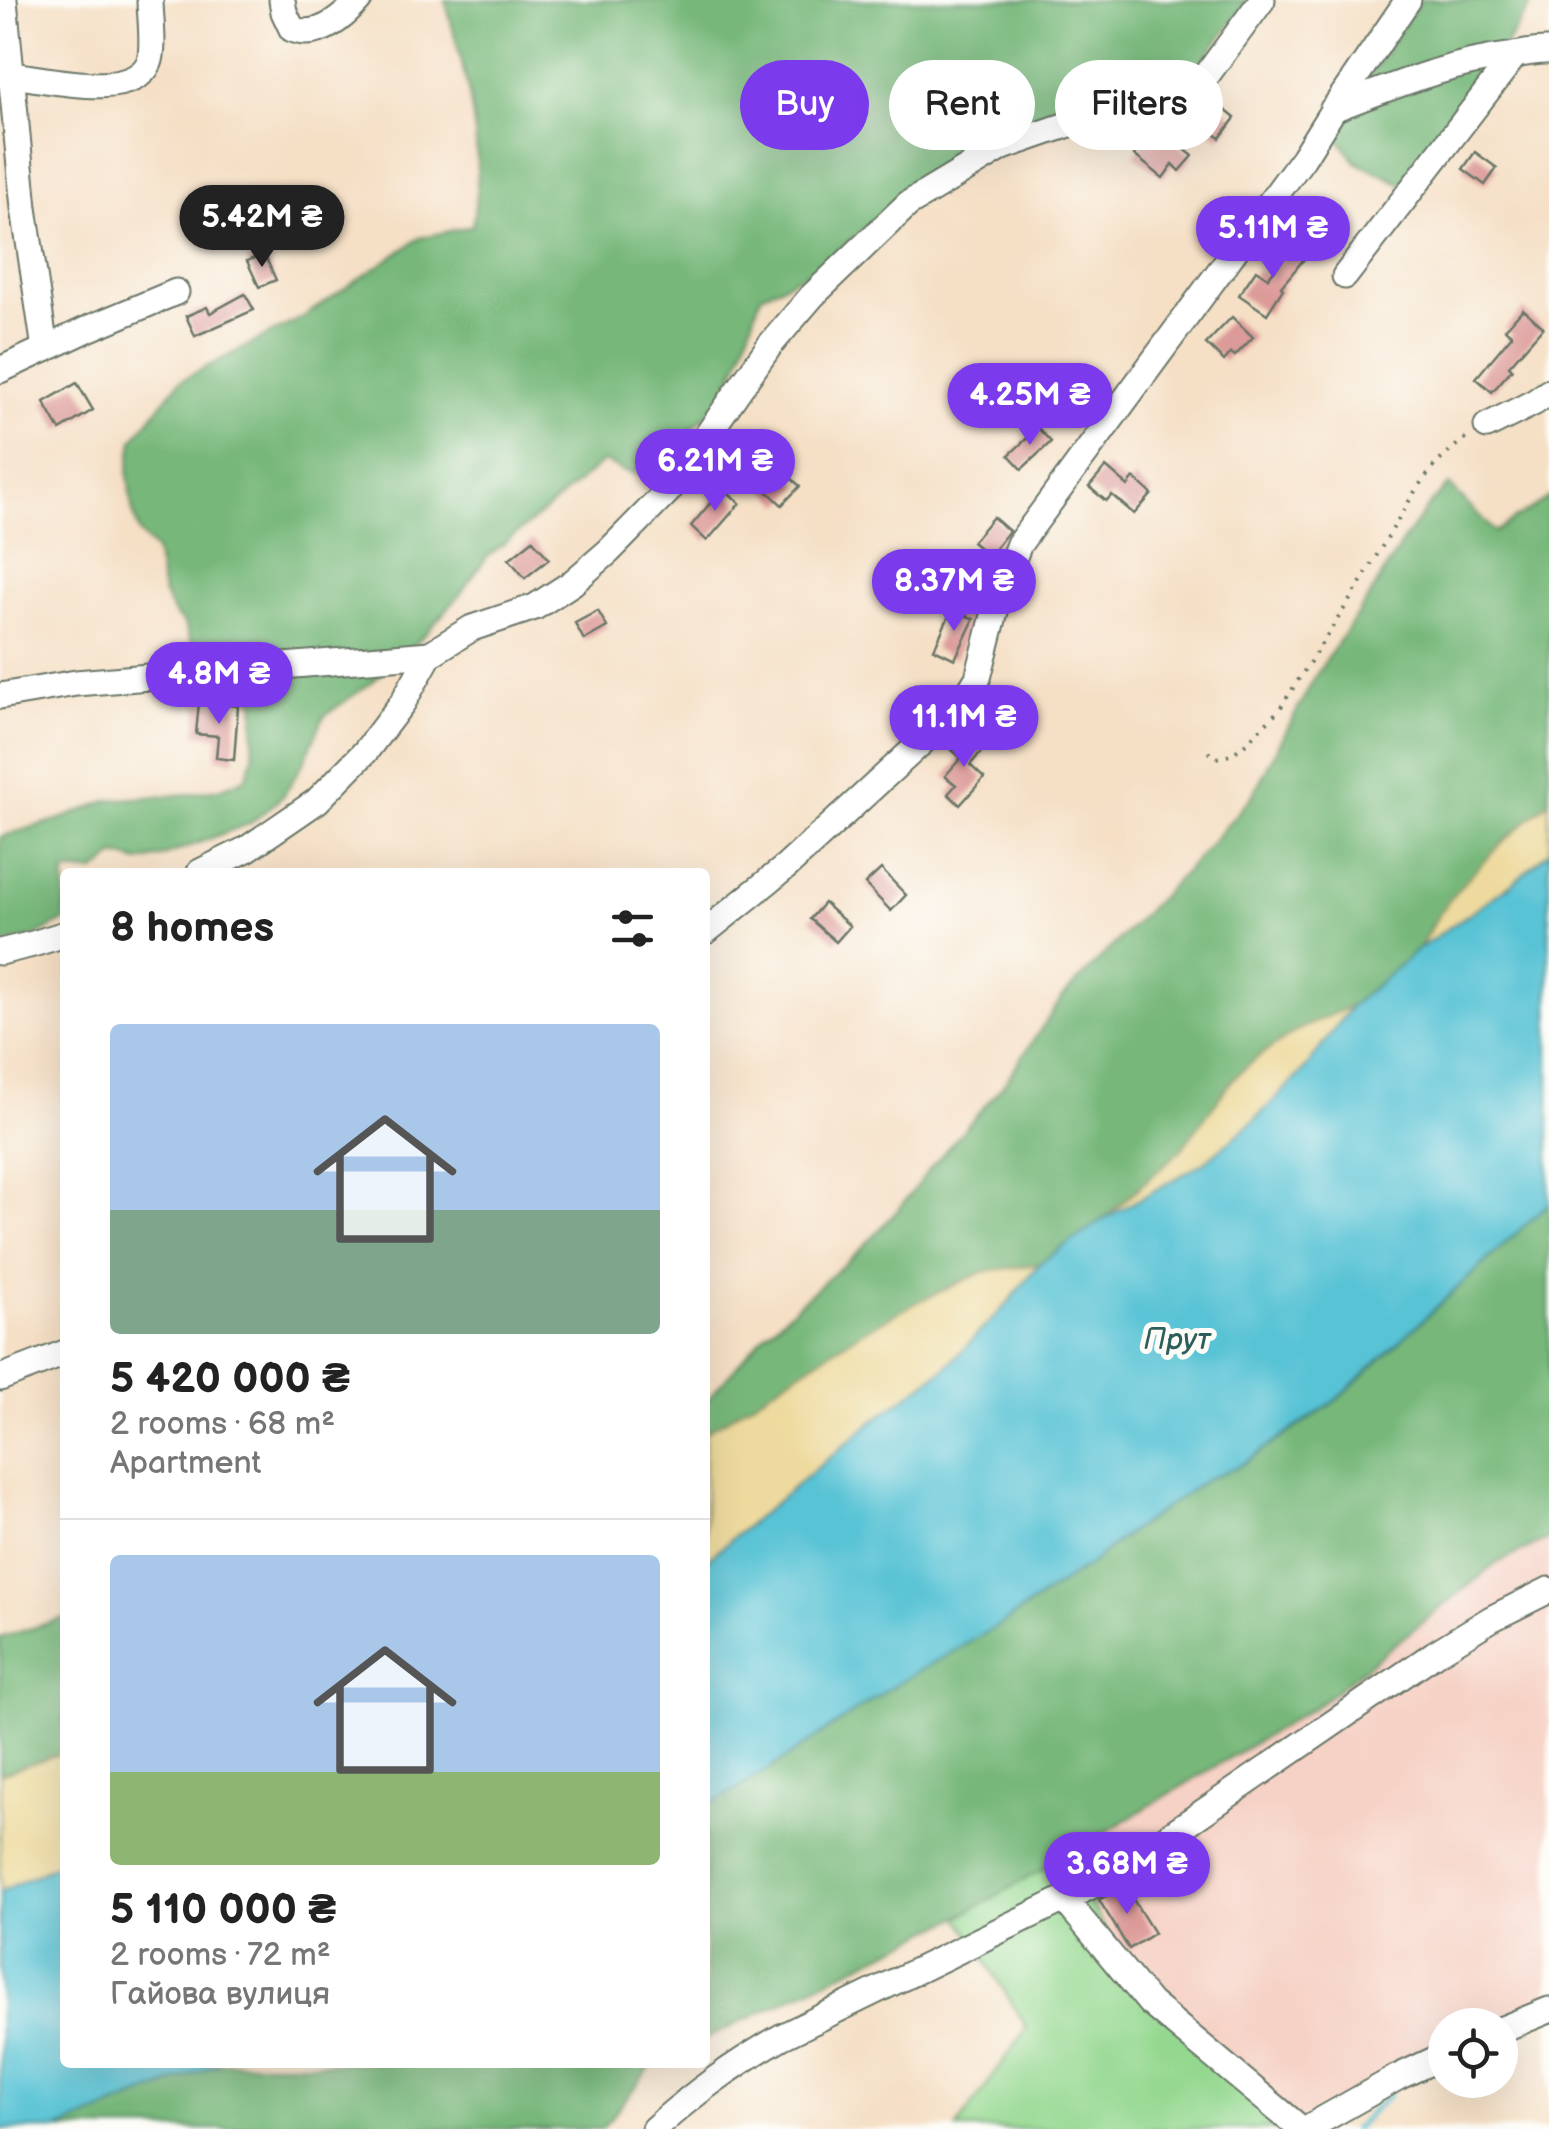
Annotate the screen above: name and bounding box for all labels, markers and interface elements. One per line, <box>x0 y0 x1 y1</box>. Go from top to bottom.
chip: Buy <box>740 60 869 150</box>
chip: Rent <box>889 60 1035 150</box>
chip: Filters <box>1055 60 1223 150</box>
pin: 5.42M ₴ <box>170 185 354 270</box>
pin: 5.11M ₴ <box>1181 196 1365 281</box>
text: 5.42M ₴ <box>201 198 323 237</box>
text: 5.11M ₴ <box>1218 209 1328 248</box>
pin: 4.25M ₴ <box>938 363 1122 448</box>
text: 4.25M ₴ <box>969 376 1091 415</box>
pin: 6.21M ₴ <box>623 429 807 514</box>
text: 6.21M ₴ <box>657 442 773 481</box>
pin: 8.37M ₴ <box>862 549 1046 634</box>
text: 8.37M ₴ <box>894 562 1014 601</box>
pin: 4.8M ₴ <box>138 642 300 727</box>
text: 4.8M ₴ <box>168 655 270 694</box>
pin: 11.1M ₴ <box>872 685 1056 770</box>
text: 11.1M ₴ <box>911 698 1017 737</box>
icon: filters <box>605 901 660 956</box>
text: 8 homes <box>110 903 274 954</box>
icon: home <box>295 1089 475 1269</box>
water label: Прут <box>1143 1322 1213 1358</box>
text: 5 420 000 ₴ <box>110 1354 350 1405</box>
text: 2 rooms · 68 m² <box>110 1405 335 1444</box>
text: Apartment <box>110 1444 261 1483</box>
icon: home <box>295 1620 475 1800</box>
pin: 3.68M ₴ <box>1035 1832 1219 1917</box>
text: 3.68M ₴ <box>1066 1845 1188 1884</box>
text: 5 110 000 ₴ <box>110 1885 336 1936</box>
text: 2 rooms · 72 m² <box>110 1936 331 1975</box>
text: Гайова вулиця <box>110 1975 330 2014</box>
map controls <box>1428 2008 1518 2098</box>
button: locate <box>1428 2008 1518 2098</box>

